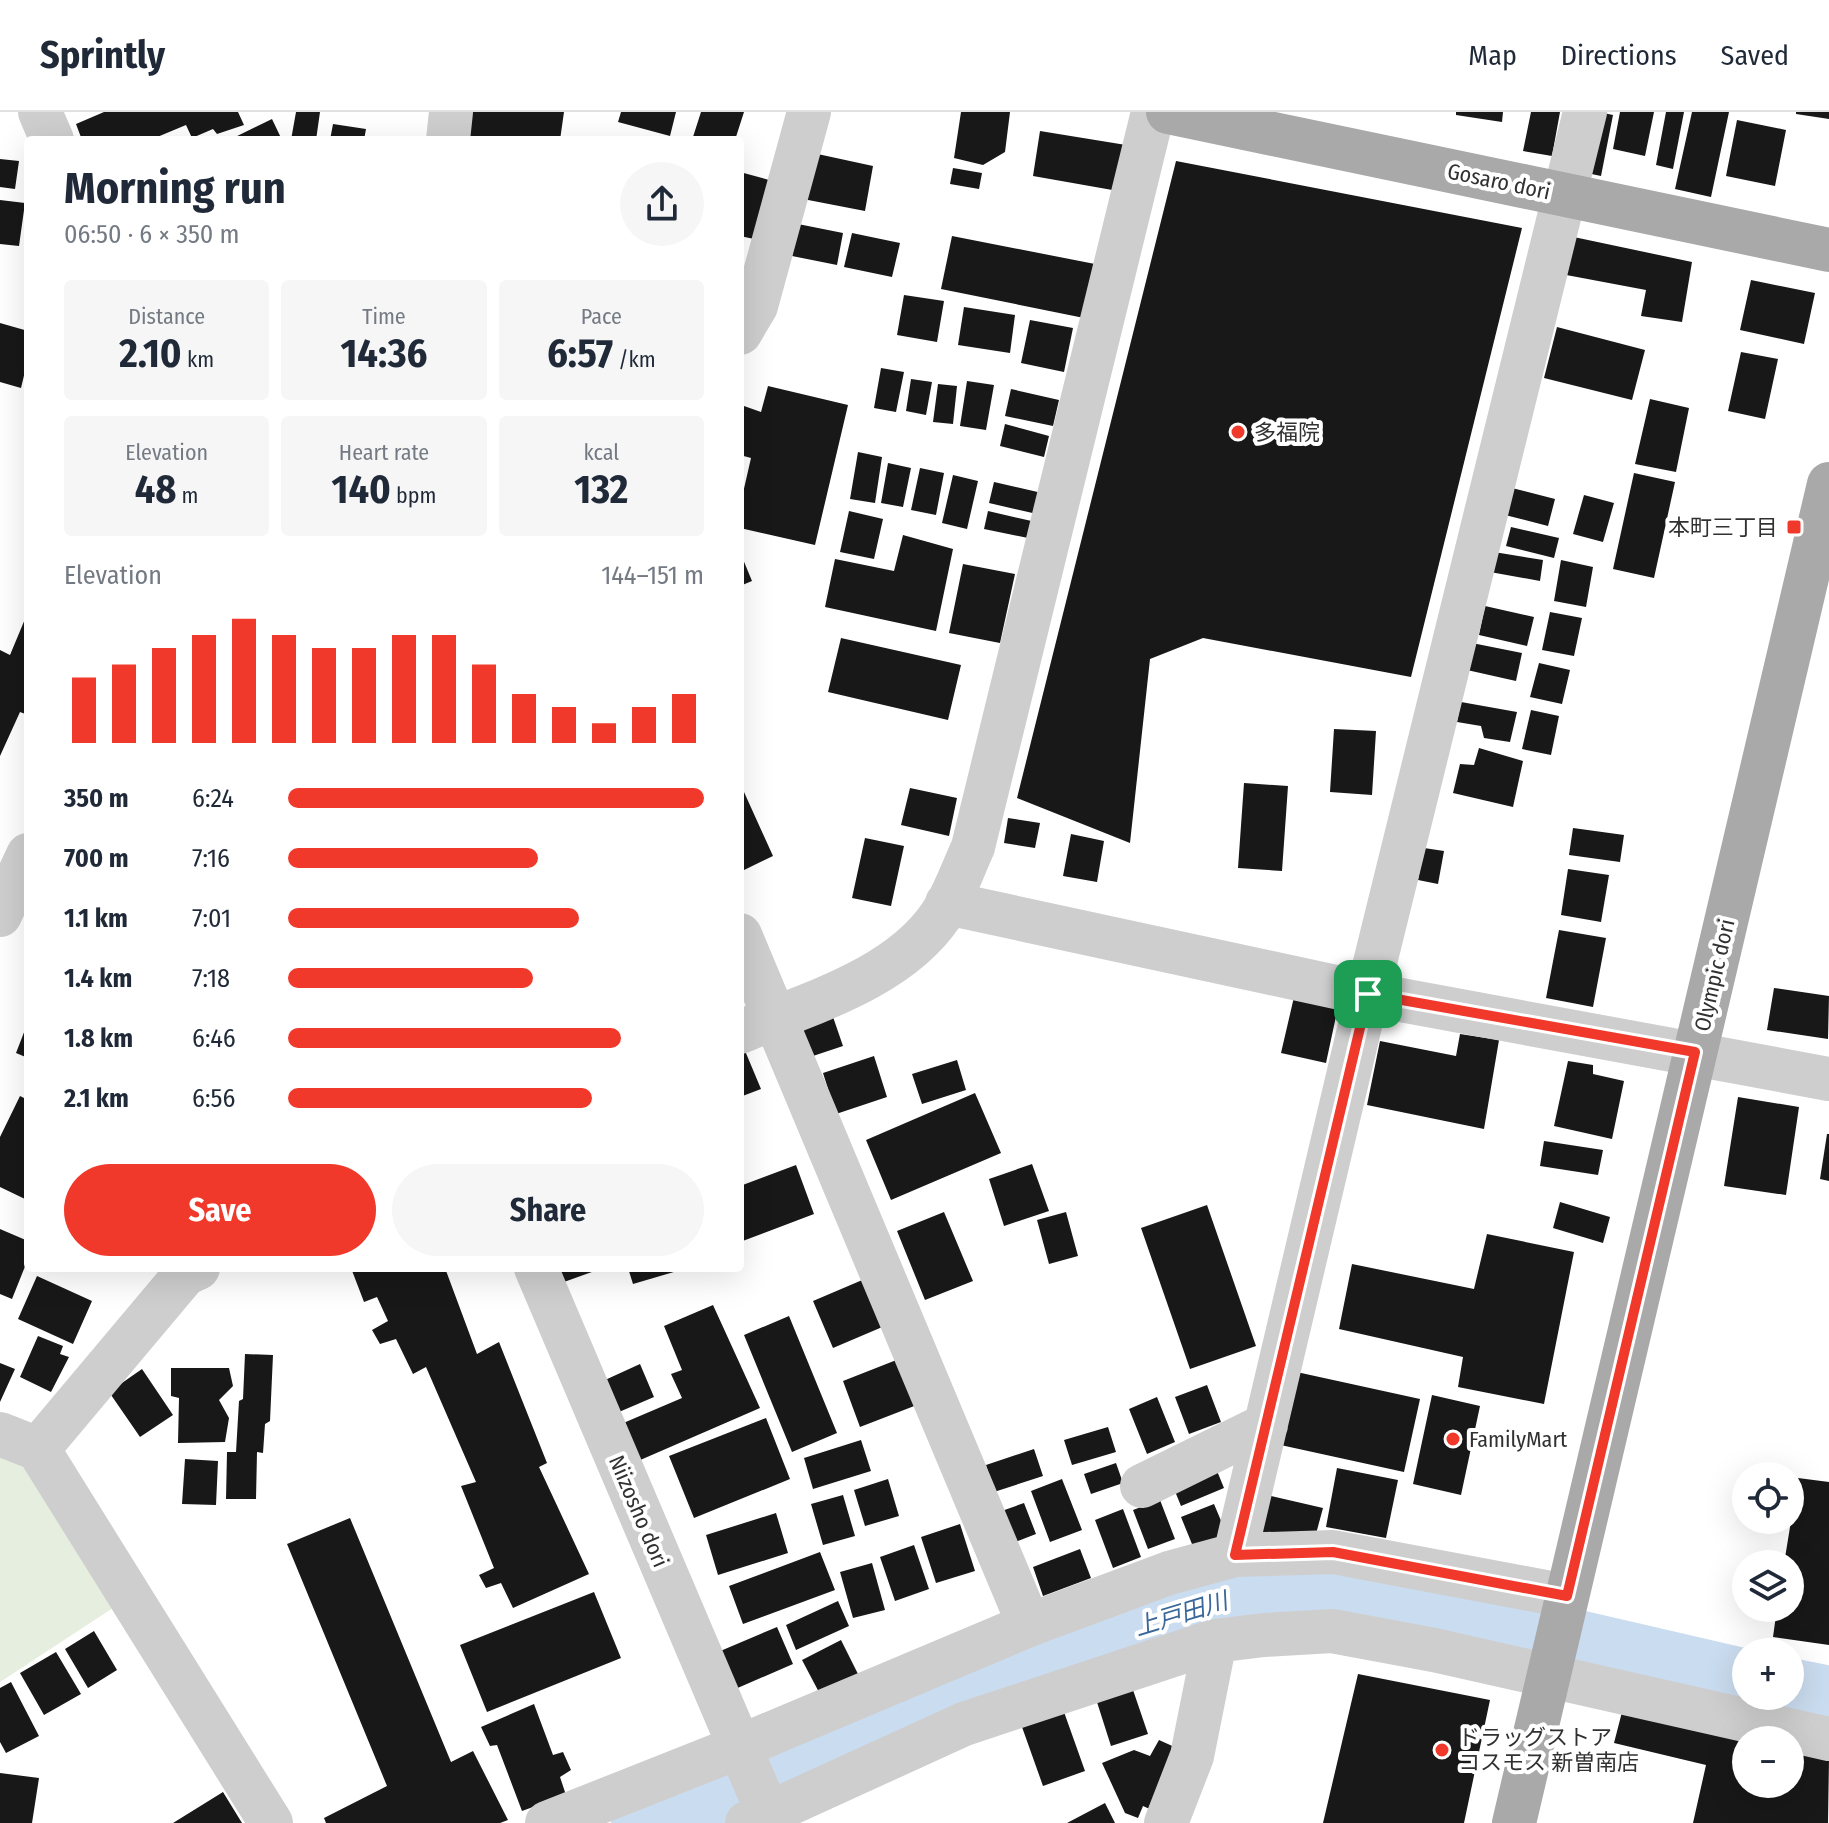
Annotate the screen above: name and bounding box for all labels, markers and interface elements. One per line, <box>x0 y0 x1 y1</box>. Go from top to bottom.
text: Sprintly <box>40 32 165 78</box>
text: Map <box>1468 39 1517 72</box>
text: Directions <box>1561 39 1677 72</box>
text: Saved <box>1721 39 1789 72</box>
street label: Gosaro dori <box>1445 157 1553 206</box>
text: Morning run <box>64 162 286 215</box>
button: share <box>620 162 704 246</box>
text: 06:50 · 6 × 350 m <box>64 219 239 250</box>
text: Distance <box>128 303 205 330</box>
text: Time <box>362 303 406 330</box>
text: Pace <box>581 303 622 330</box>
text: 2.10 <box>119 330 182 378</box>
text: 14:36 <box>340 330 428 378</box>
text: 6:57 <box>547 330 613 378</box>
text: km <box>182 346 214 373</box>
text: /km <box>613 346 656 373</box>
place label: 多福院 <box>1254 419 1320 446</box>
marker: 多福院 <box>1229 423 1247 441</box>
text: Elevation <box>125 439 208 466</box>
text: Heart rate <box>339 439 429 466</box>
text: kcal <box>584 439 619 466</box>
text: 48 <box>135 466 176 514</box>
text: 140 <box>332 466 391 514</box>
text: 132 <box>574 466 628 514</box>
text: m <box>176 482 199 509</box>
text: bpm <box>391 482 436 509</box>
place label: 本町三丁目 <box>1668 514 1778 541</box>
marker: 本町三丁目 <box>1785 518 1803 536</box>
text: Elevation <box>64 560 162 591</box>
text: 144–151 m <box>601 560 704 591</box>
text: 350 m <box>64 783 129 814</box>
text: 6:24 <box>192 783 234 814</box>
text: 700 m <box>64 843 128 874</box>
text: 7:16 <box>192 843 230 874</box>
text: 1.1 km <box>64 903 128 934</box>
text: 7:01 <box>192 903 231 934</box>
street label: Olympic dori <box>1688 916 1741 1034</box>
pin <box>1334 960 1402 1028</box>
text: 1.4 km <box>64 963 132 994</box>
text: 7:18 <box>192 963 230 994</box>
icon: arrive <box>1346 972 1390 1016</box>
text: 1.8 km <box>64 1023 133 1054</box>
text: 6:46 <box>192 1023 236 1054</box>
text: 2.1 km <box>64 1083 129 1114</box>
text: 6:56 <box>192 1083 235 1114</box>
button: Save <box>64 1164 376 1256</box>
button: Share <box>392 1164 704 1256</box>
place label: FamilyMart <box>1469 1426 1568 1453</box>
marker: FamilyMart <box>1444 1430 1462 1448</box>
street label: Niizosho dori <box>603 1451 674 1571</box>
map controls <box>1732 1462 1804 1798</box>
button: locate <box>1732 1462 1804 1534</box>
button: layers <box>1732 1550 1804 1622</box>
water label: 上戸田川 <box>1131 1586 1234 1641</box>
button: + <box>1732 1638 1804 1710</box>
place label: ドラッグストア コスモス 新曽南店 <box>1458 1724 1639 1776</box>
button: − <box>1732 1726 1804 1798</box>
marker: ドラッグストア コスモス 新曽南店 <box>1433 1741 1451 1759</box>

